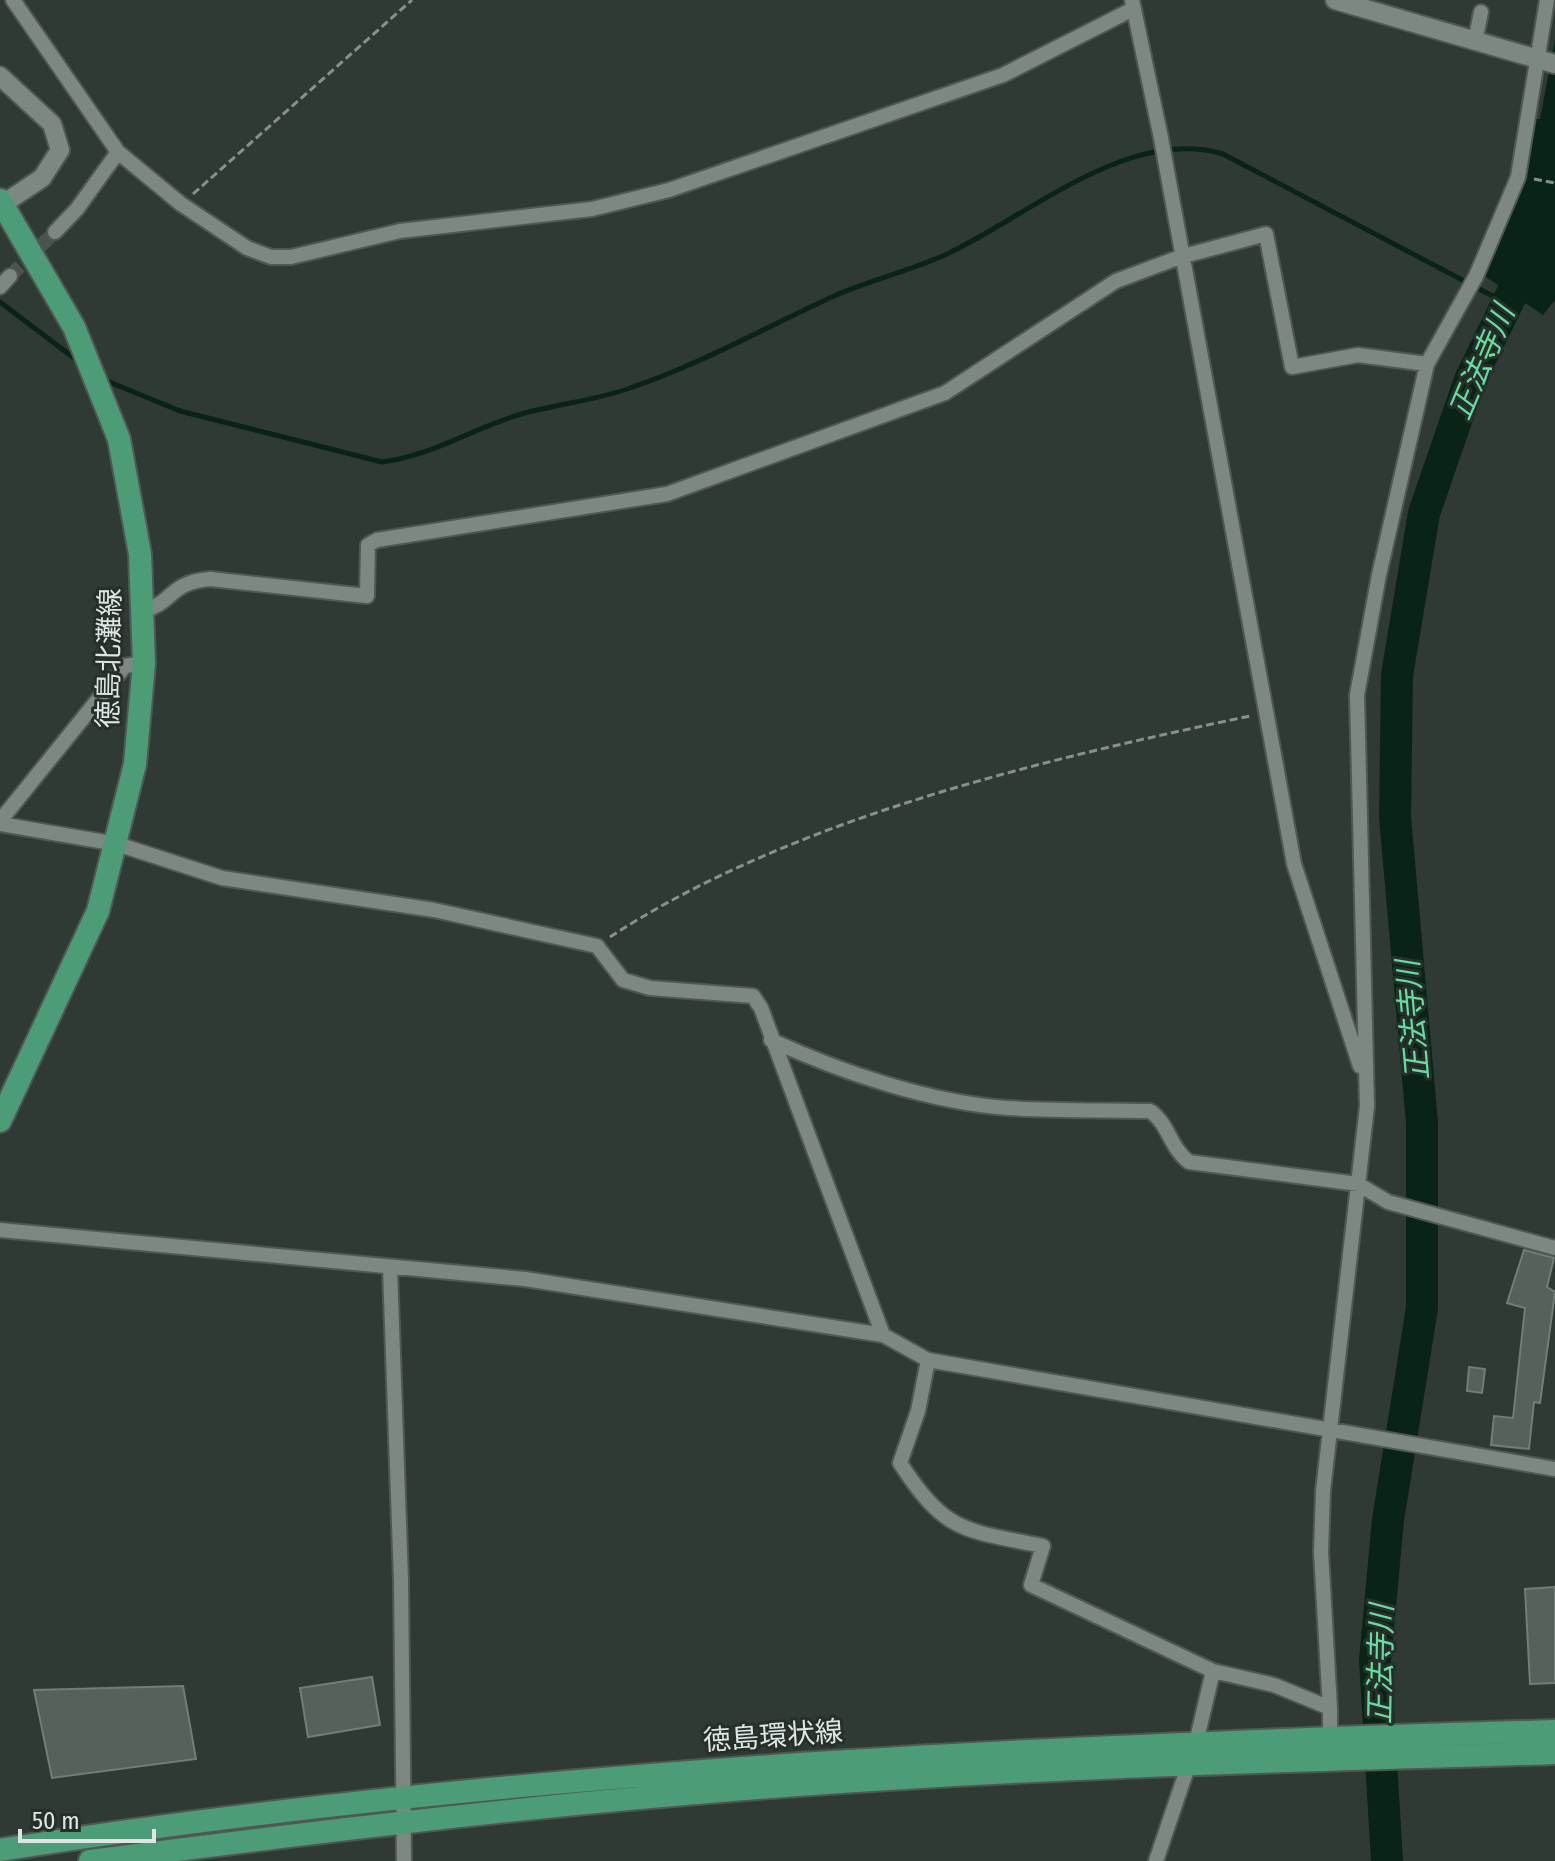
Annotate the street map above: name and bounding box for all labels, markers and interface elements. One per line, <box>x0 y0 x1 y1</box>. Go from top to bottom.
water label: 正法寺川 <box>1442 297 1523 424</box>
street label: 徳島北灘線 <box>91 588 127 728</box>
water label: 正法寺川 <box>1390 956 1436 1081</box>
water label: 正法寺川 <box>1362 1601 1400 1724</box>
street label: 徳島環状線 <box>702 1715 844 1757</box>
scale bar <box>20 1793 154 1843</box>
text: 50 m <box>32 1807 80 1835</box>

